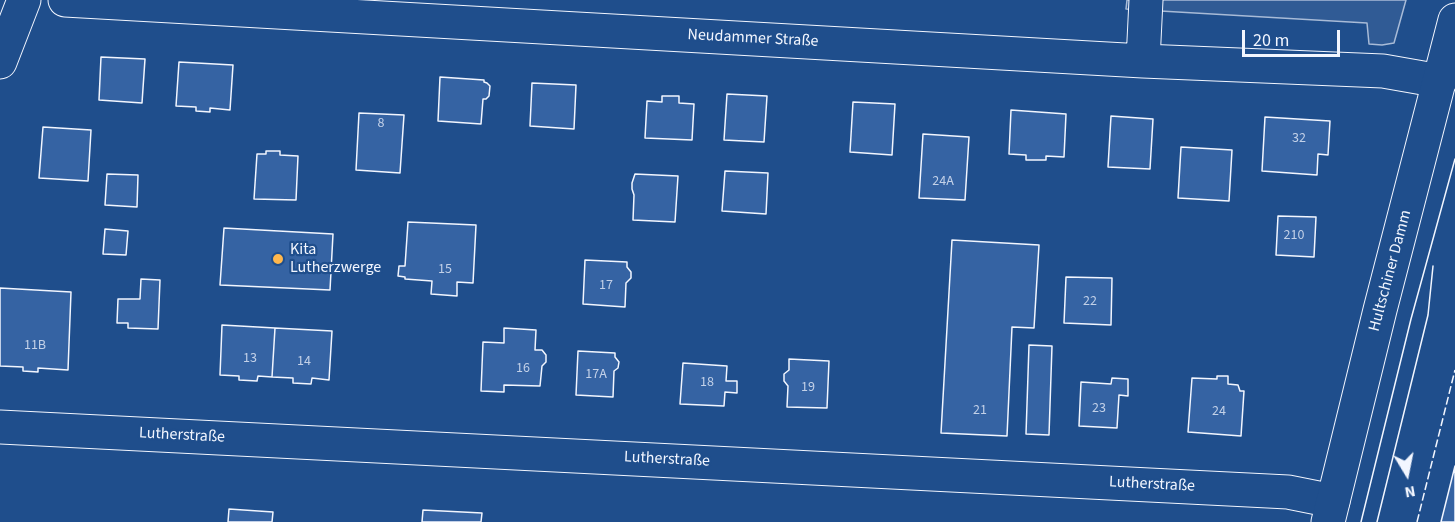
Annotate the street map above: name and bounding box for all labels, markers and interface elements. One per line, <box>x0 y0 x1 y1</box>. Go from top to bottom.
scale bar <box>1245 18 1342 56</box>
street label: Neudammer Straße <box>687 26 819 52</box>
text: 20 m <box>1253 28 1289 53</box>
house number: 8 <box>378 116 384 132</box>
house number: 32 <box>1292 131 1306 147</box>
house number: 24A <box>932 174 954 190</box>
street label: Hultschiner Damm <box>1366 208 1416 334</box>
house number: 210 <box>1284 228 1304 244</box>
place label: Kita Lutherzwerge <box>290 240 381 278</box>
marker: Kita Lutherzwerge <box>271 252 285 266</box>
house number: 15 <box>438 262 452 278</box>
house number: 17 <box>599 278 613 294</box>
house number: 22 <box>1083 294 1097 310</box>
house number: 11B <box>24 338 46 354</box>
house number: 13 <box>243 351 257 367</box>
house number: 14 <box>297 354 311 370</box>
house number: 16 <box>516 361 530 377</box>
house number: 17A <box>585 367 607 383</box>
house number: 18 <box>700 375 714 391</box>
house number: 19 <box>801 380 815 396</box>
house number: 23 <box>1092 401 1106 417</box>
house number: 21 <box>973 403 987 419</box>
house number: 24 <box>1212 404 1226 420</box>
street label: Lutherstraße <box>139 424 225 448</box>
north arrow <box>1377 444 1437 504</box>
street label: Lutherstraße <box>624 448 710 472</box>
street label: Lutherstraße <box>1109 473 1195 497</box>
text: N <box>1403 480 1417 503</box>

